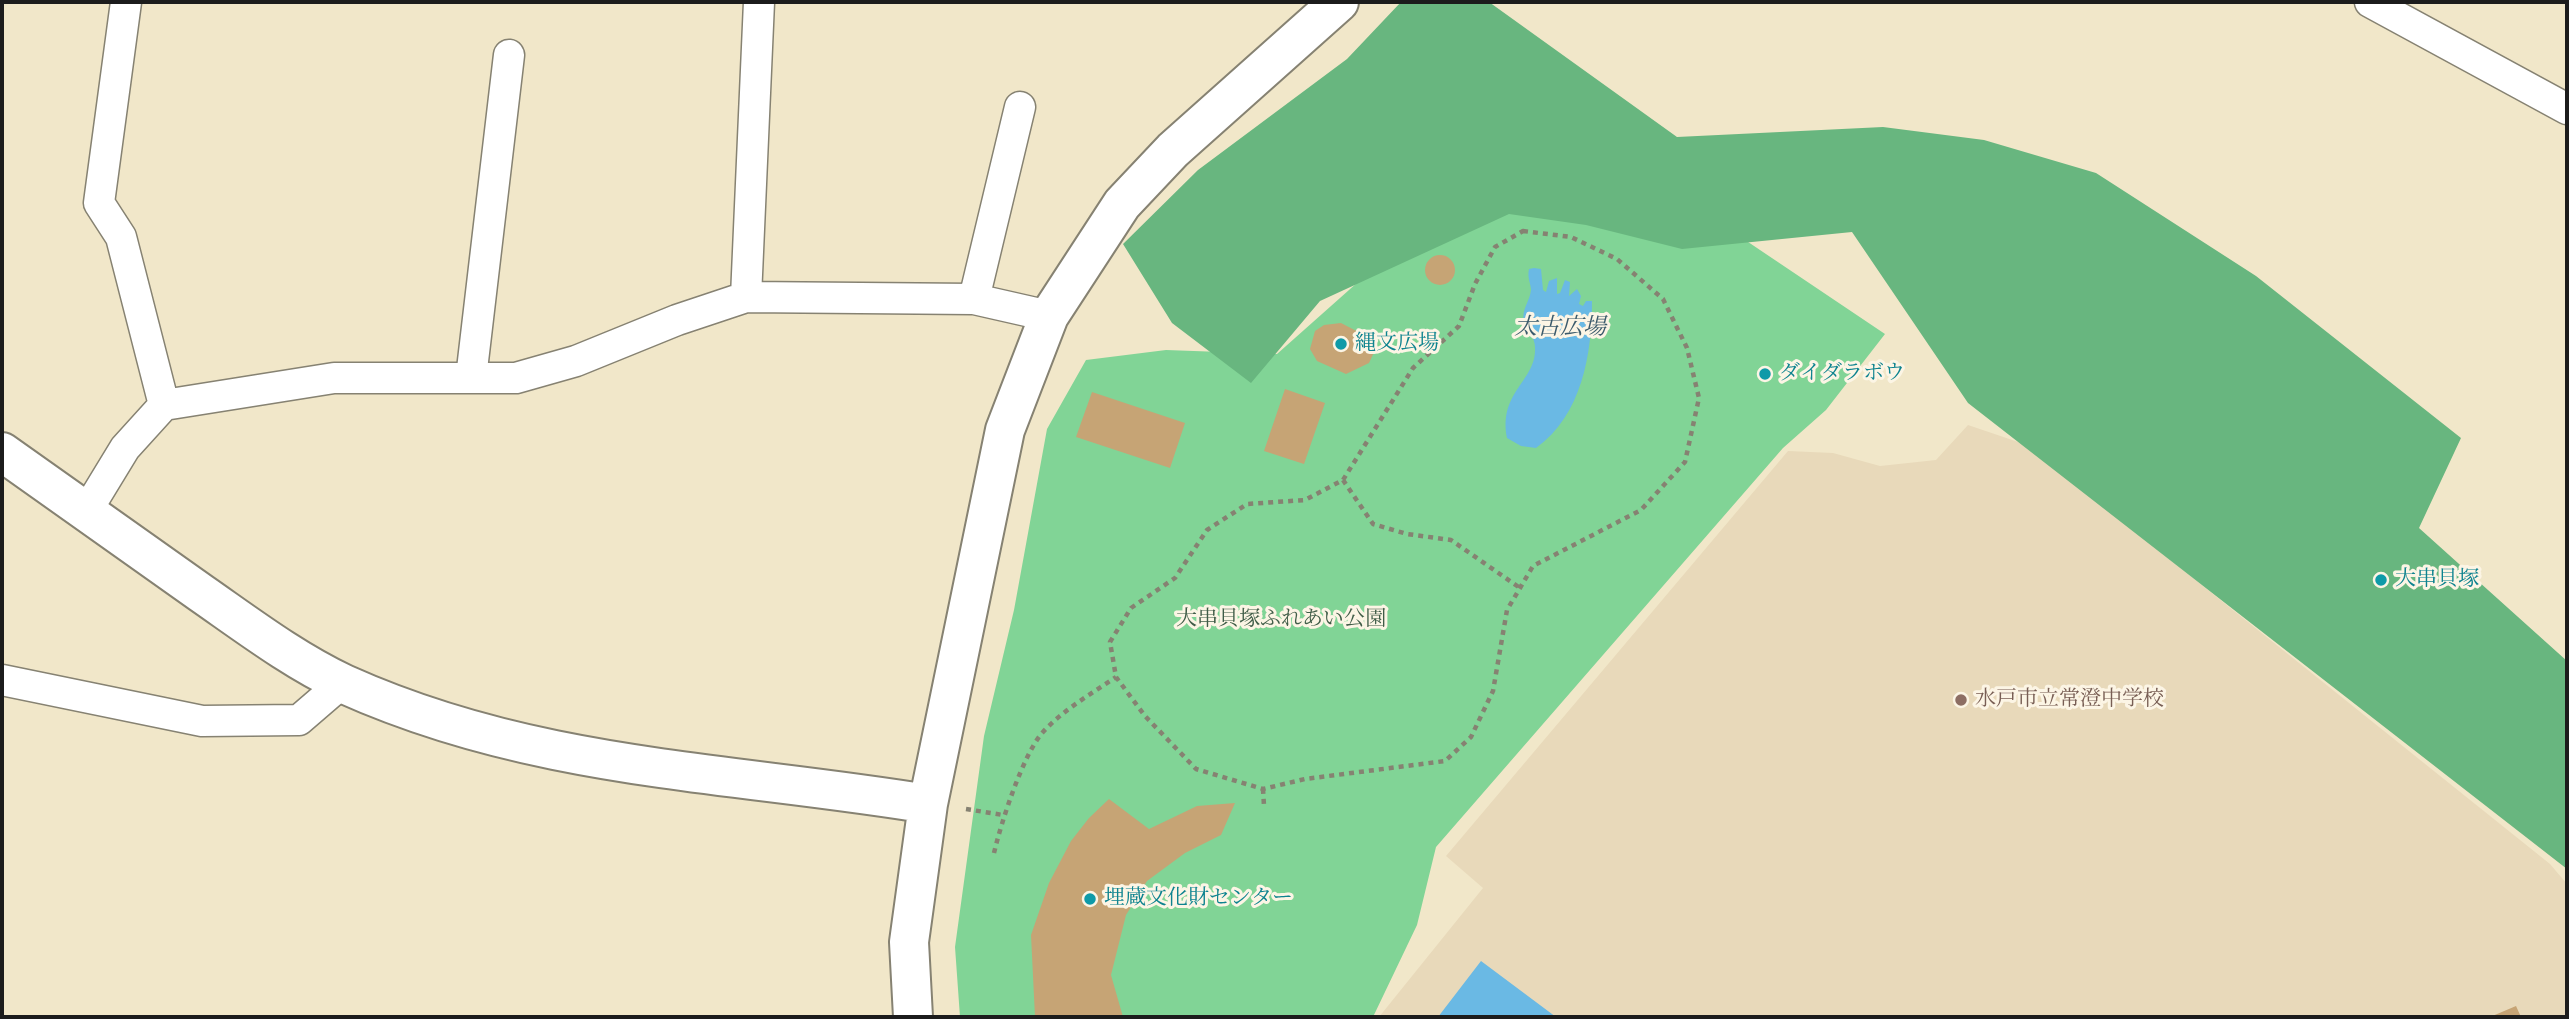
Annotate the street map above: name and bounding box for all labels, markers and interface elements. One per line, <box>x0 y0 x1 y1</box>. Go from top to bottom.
water label: 太古広場 <box>1514 314 1606 342</box>
place label: 縄文広場 <box>1355 331 1439 357</box>
marker: 縄文広場 <box>1333 336 1349 352</box>
place label: ダイダラボウ <box>1779 361 1905 387</box>
marker: ダイダラボウ <box>1757 366 1773 382</box>
place label: 大串貝塚 <box>2395 567 2479 593</box>
marker: 大串貝塚 <box>2373 572 2389 588</box>
park label: 大串貝塚ふれあい公園 <box>1176 607 1386 633</box>
place label: 水戸市立常澄中学校 <box>1975 687 2164 713</box>
marker: 水戸市立常澄中学校 <box>1953 692 1969 708</box>
place label: 埋蔵文化財センター <box>1104 886 1293 912</box>
marker: 埋蔵文化財センター <box>1082 891 1098 907</box>

